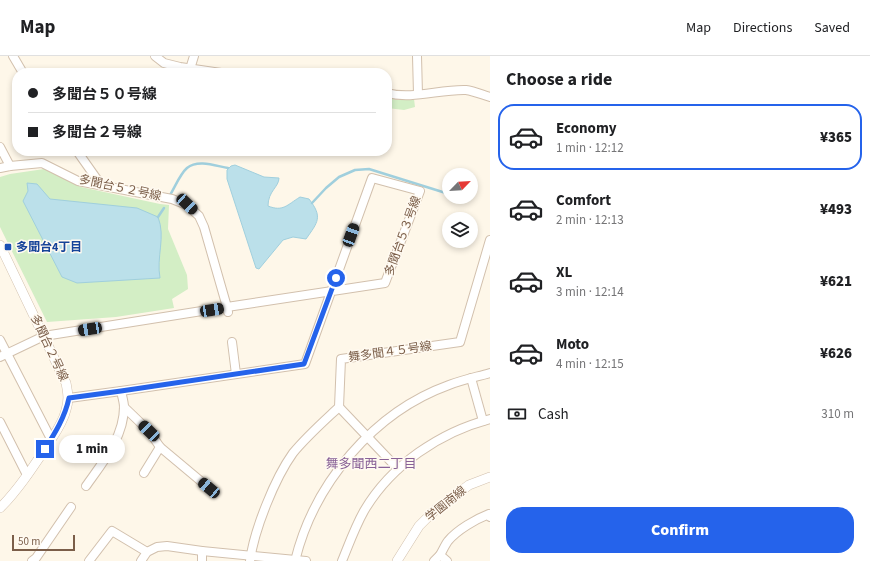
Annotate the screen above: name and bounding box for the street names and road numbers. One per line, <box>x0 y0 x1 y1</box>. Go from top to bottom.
street label: 多聞台５２号線 <box>77 171 163 205</box>
street label: 多聞台５３号線 <box>381 194 425 278</box>
street label: 多聞台２号線 <box>26 312 72 384</box>
street label: 舞多聞４５号線 <box>347 338 433 366</box>
street label: 学園南線 <box>422 482 470 526</box>

